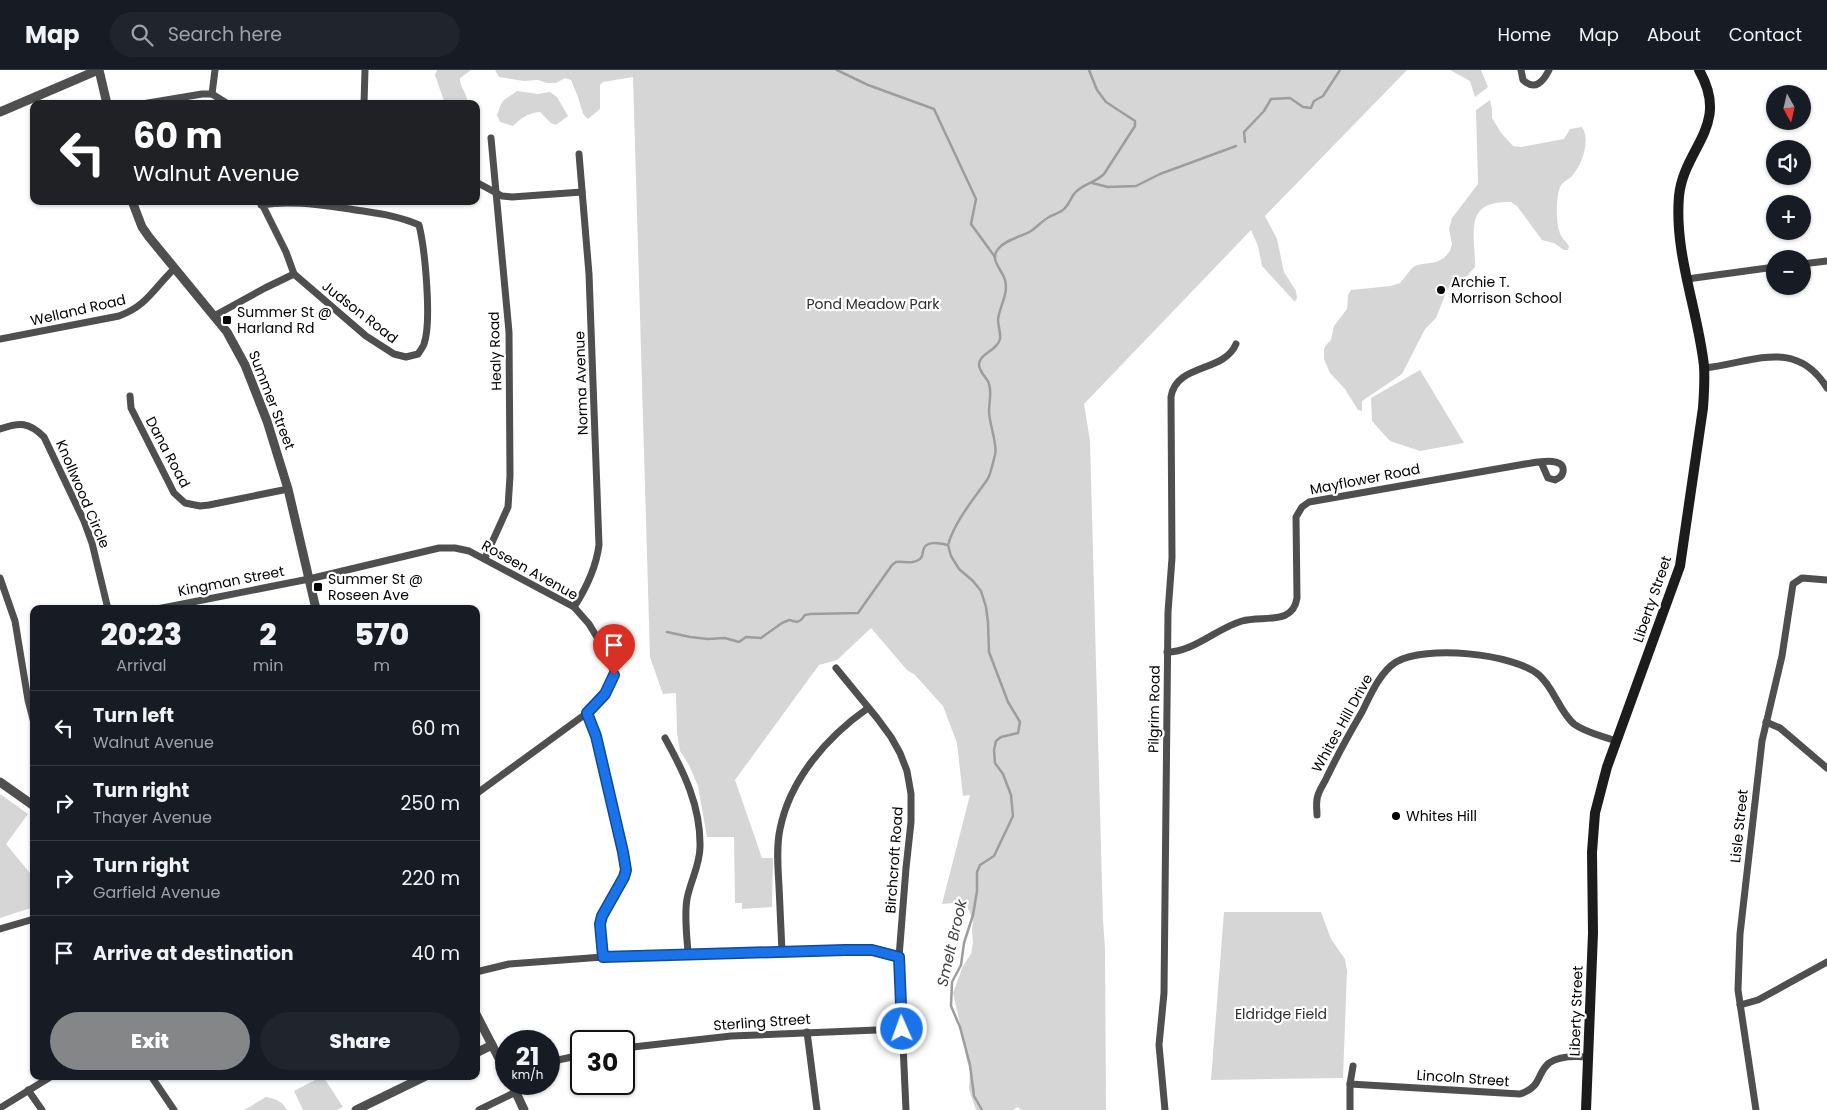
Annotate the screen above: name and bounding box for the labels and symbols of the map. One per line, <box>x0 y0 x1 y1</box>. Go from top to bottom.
north arrow <box>1766 85 1811 130</box>
place label: Archie T. Morrison School <box>1451 272 1562 308</box>
street label: Judson Road <box>318 276 402 348</box>
marker: Archie T. Morrison School <box>1435 284 1447 296</box>
street label: Welland Road <box>28 289 128 331</box>
park label: Pond Meadow Park <box>806 294 940 314</box>
place label: Summer St @ Harland Rd <box>237 302 332 338</box>
street label: Healy Road <box>484 311 506 391</box>
marker: Summer St @ Harland Rd <box>221 314 233 326</box>
street label: Norma Avenue <box>569 330 593 435</box>
street label: Summer Street <box>244 348 300 452</box>
street label: Dana Road <box>141 413 195 491</box>
street label: Knollwood Circle <box>51 437 115 552</box>
street label: Mayflower Road <box>1308 459 1422 499</box>
street label: Roseen Avenue <box>478 535 582 605</box>
street label: Liberty Street <box>1628 553 1676 645</box>
street label: Kingman Street <box>176 561 286 601</box>
place label: Summer St @ Roseen Ave <box>328 569 423 605</box>
marker: Summer St @ Roseen Ave <box>312 581 324 593</box>
pin <box>593 624 635 675</box>
street label: Pilgrim Road <box>1143 665 1165 753</box>
street label: Whites Hill Drive <box>1307 670 1378 776</box>
street label: Lisle Street <box>1725 788 1753 864</box>
street label: Birchcroft Road <box>880 806 908 914</box>
place label: Whites Hill <box>1406 806 1477 826</box>
marker: Whites Hill <box>1390 810 1402 822</box>
water label: Smelt Brook <box>931 896 972 989</box>
street label: Liberty Street <box>1564 965 1588 1057</box>
position arrow <box>875 1002 927 1054</box>
park label: Eldridge Field <box>1235 1004 1327 1024</box>
street label: Sterling Street <box>713 1009 811 1035</box>
speed limit sign: 30 <box>570 1030 635 1095</box>
street label: Lincoln Street <box>1416 1065 1510 1091</box>

